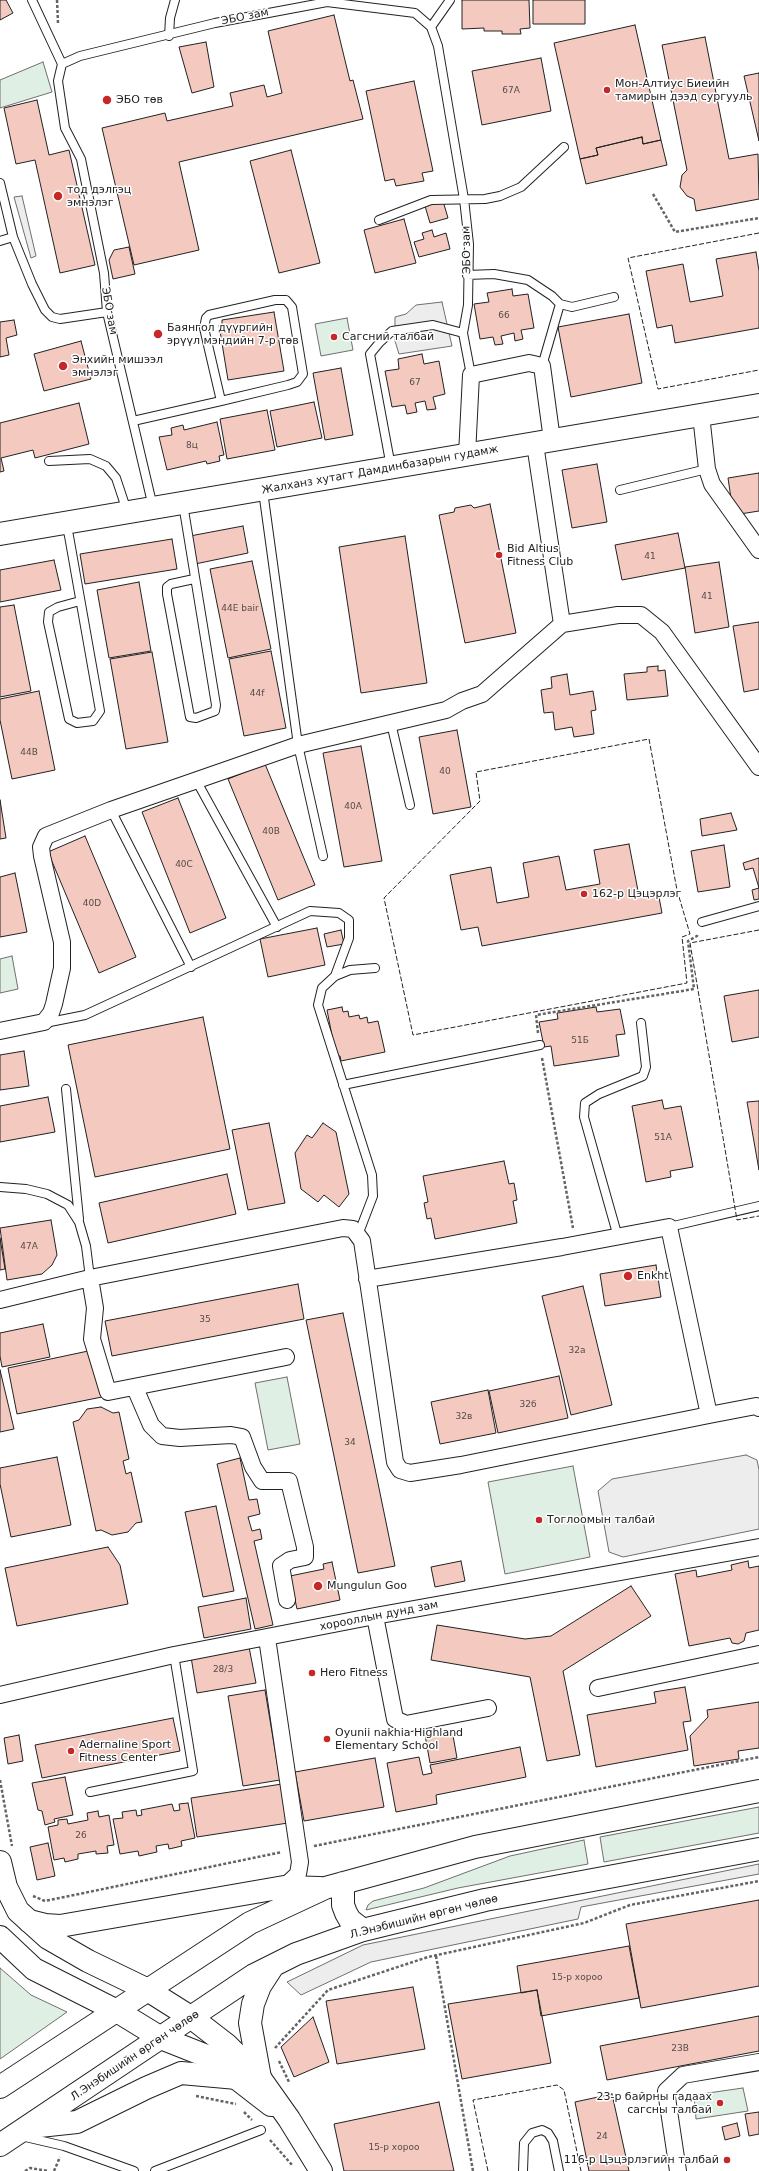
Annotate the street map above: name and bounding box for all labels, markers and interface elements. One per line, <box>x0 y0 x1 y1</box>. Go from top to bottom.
street label: ЭБО зам <box>220 6 270 28</box>
place label: Мон-Алтиус Биеийн тамирын дээд сургууль <box>615 77 753 103</box>
marker: Мон-Алтиус Биеийн тамирын дээд сургууль <box>602 85 612 95</box>
house number: 67А <box>502 86 520 96</box>
place label: ЭБО төв <box>116 93 163 107</box>
marker: ЭБО төв <box>101 94 113 106</box>
place label: тод дэлгэц эмнэлэг <box>67 183 131 209</box>
marker: тод дэлгэц эмнэлэг <box>52 190 64 202</box>
street label: ЭБО зам <box>460 226 474 274</box>
street label: ЭБО зам <box>98 286 120 336</box>
house number: 66 <box>498 311 510 321</box>
place label: Баянгол дүүргийн эрүүл мэндийн 7-р төв <box>167 321 299 347</box>
marker: Баянгол дүүргийн эрүүл мэндийн 7-р төв <box>152 328 164 340</box>
place label: Сагсний талбай <box>342 330 434 344</box>
marker: Сагсний талбай <box>329 332 339 342</box>
place label: Энхийн мишээл эмнэлэг <box>72 353 163 379</box>
marker: Энхийн мишээл эмнэлэг <box>57 360 69 372</box>
house number: 67 <box>409 378 421 388</box>
house number: 8ц <box>186 441 198 451</box>
street label: Жалханз хутагт Дамдинбазарын гудамж <box>261 443 499 497</box>
place label: Bid Altius Fitness Club <box>507 542 573 568</box>
marker: Bid Altius Fitness Club <box>494 550 504 560</box>
house number: 41 <box>644 552 656 562</box>
house number: 41 <box>701 592 713 602</box>
house number: 44E bair <box>221 604 259 614</box>
house number: 44f <box>250 689 264 699</box>
house number: 44B <box>20 748 38 758</box>
house number: 40 <box>439 767 451 777</box>
house number: 40А <box>344 802 362 812</box>
house number: 40B <box>262 827 280 837</box>
house number: 40C <box>175 860 193 870</box>
place label: 162-р Цэцэрлэг <box>592 887 681 901</box>
marker: 162-р Цэцэрлэг <box>579 889 589 899</box>
house number: 40D <box>83 899 101 909</box>
house number: 51Б <box>571 1036 589 1046</box>
house number: 51А <box>654 1133 672 1143</box>
house number: 47А <box>20 1242 38 1252</box>
place label: Enkht <box>637 1269 669 1283</box>
marker: Enkht <box>622 1270 634 1282</box>
house number: 35 <box>199 1315 211 1325</box>
house number: 32а <box>569 1346 585 1356</box>
house number: 32б <box>519 1400 537 1410</box>
house number: 32в <box>456 1412 472 1422</box>
house number: 34 <box>344 1438 356 1448</box>
place label: Тоглоомын талбай <box>547 1513 655 1527</box>
marker: Тоглоомын талбай <box>534 1515 544 1525</box>
place label: Mungulun Goo <box>327 1579 407 1593</box>
marker: Mungulun Goo <box>312 1580 324 1592</box>
street label: хорооллын дунд зам <box>319 1598 439 1634</box>
house number: 28/3 <box>213 1665 233 1675</box>
place label: Hero Fitness <box>320 1666 388 1680</box>
marker: Hero Fitness <box>307 1668 317 1678</box>
place label: Oyunii nakhia Highland Elementary School <box>335 1726 463 1752</box>
marker: Oyunii nakhia Highland Elementary School <box>322 1734 332 1744</box>
place label: Adernaline Sport Fitness Center <box>79 1738 171 1764</box>
marker: Adernaline Sport Fitness Center <box>66 1746 76 1756</box>
house number: 26 <box>75 1831 87 1841</box>
street label: Л.Энэбишийн өргөн чөлөө <box>349 1892 499 1942</box>
house number: 15-р хороо <box>552 1973 602 1983</box>
street label: Л.Энэбишийн өргөн чөлөө <box>68 2008 202 2104</box>
house number: 23В <box>671 2044 689 2054</box>
place label: 23-р байрны гадаах сагсны талбай <box>596 2090 712 2116</box>
marker: 23-р байрны гадаах сагсны талбай <box>715 2098 725 2108</box>
house number: 24 <box>596 2132 608 2142</box>
house number: 15-р хороо <box>369 2143 419 2153</box>
place label: 116-р Цэцэрлэгийн талбай <box>564 2153 719 2167</box>
marker: 116-р Цэцэрлэгийн талбай <box>722 2155 732 2165</box>

